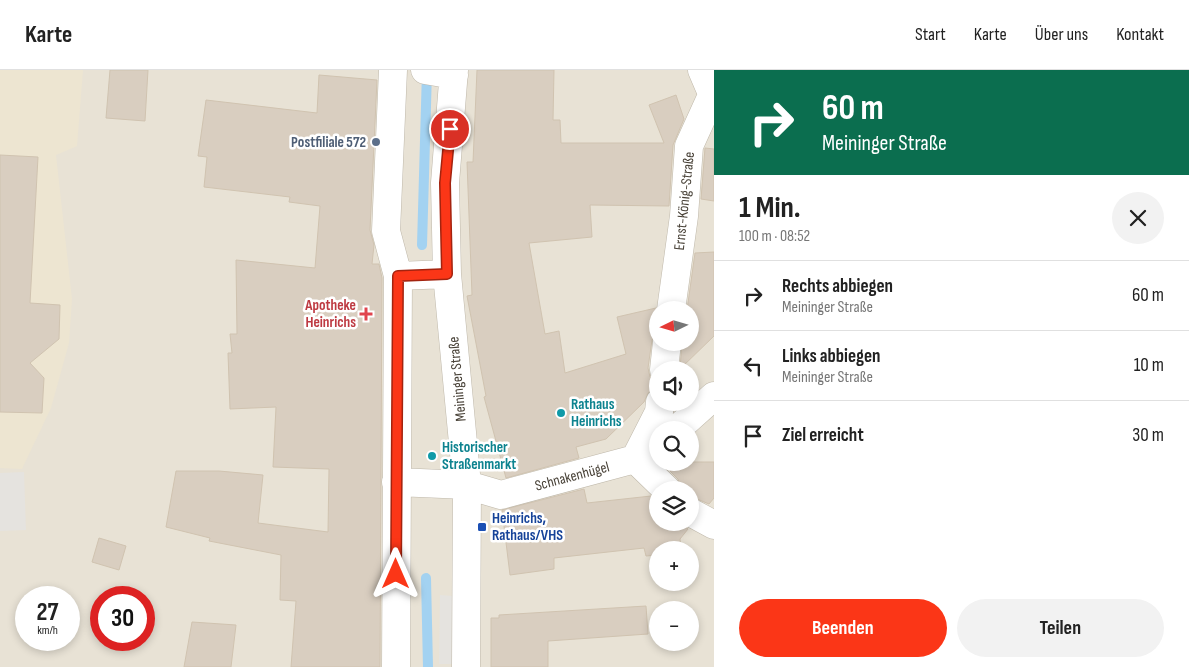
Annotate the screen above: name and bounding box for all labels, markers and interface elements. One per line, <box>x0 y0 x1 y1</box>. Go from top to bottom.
text: Karte <box>25 20 72 49</box>
text: Start <box>915 24 946 45</box>
text: Karte <box>974 24 1007 45</box>
text: Über uns <box>1035 24 1088 45</box>
text: Kontakt <box>1116 24 1164 45</box>
text: 60 m <box>822 87 884 130</box>
icon: right <box>739 90 804 155</box>
pin <box>429 108 471 150</box>
icon: arrive <box>436 115 464 143</box>
text: Meininger Straße <box>822 130 947 157</box>
place label: Postfiliale 572 <box>291 133 366 152</box>
marker: Postfiliale 572 <box>370 136 382 148</box>
street label: Ernst-König-Straße <box>670 151 699 251</box>
text: 1 Min. <box>739 190 801 226</box>
button: close <box>1112 192 1164 244</box>
text: 100 m · 08:52 <box>739 227 810 246</box>
text: Rechts abbiegen <box>782 275 893 298</box>
icon: right <box>739 282 767 310</box>
text: 60 m <box>1132 284 1164 307</box>
place label: Apotheke Heinrichs <box>304 296 356 332</box>
text: Meininger Straße <box>782 298 873 317</box>
north arrow <box>649 301 699 351</box>
map controls <box>649 301 699 651</box>
marker: Apotheke Heinrichs <box>360 308 372 320</box>
street label: Meininger Straße <box>444 336 471 422</box>
text: Links abbiegen <box>782 345 880 368</box>
icon: left <box>739 352 767 380</box>
text: 10 m <box>1134 354 1164 377</box>
button: sound <box>649 361 699 411</box>
text: Meininger Straße <box>782 368 873 387</box>
place label: Rathaus Heinrichs <box>571 395 622 431</box>
marker: Rathaus Heinrichs <box>555 407 567 419</box>
button: search <box>649 421 699 471</box>
icon: arrive <box>739 422 767 450</box>
text: Ziel erreicht <box>782 424 864 447</box>
text: 30 m <box>1132 424 1164 447</box>
place label: Historischer Straßenmarkt <box>442 438 516 474</box>
marker: Historischer Straßenmarkt <box>426 450 438 462</box>
street label: Schnakenhügel <box>533 457 611 496</box>
button: layers <box>649 481 699 531</box>
place label: Heinrichs, Rathaus/VHS <box>492 509 563 545</box>
marker: Heinrichs, Rathaus/VHS <box>476 521 488 533</box>
button: + <box>649 541 699 591</box>
position arrow <box>369 547 421 599</box>
speed limit sign: 30 <box>90 586 155 651</box>
text: 27 <box>37 597 58 628</box>
button: Beenden <box>739 599 947 657</box>
button: Teilen <box>957 599 1164 657</box>
button: − <box>649 601 699 651</box>
text: km/h <box>37 623 58 638</box>

